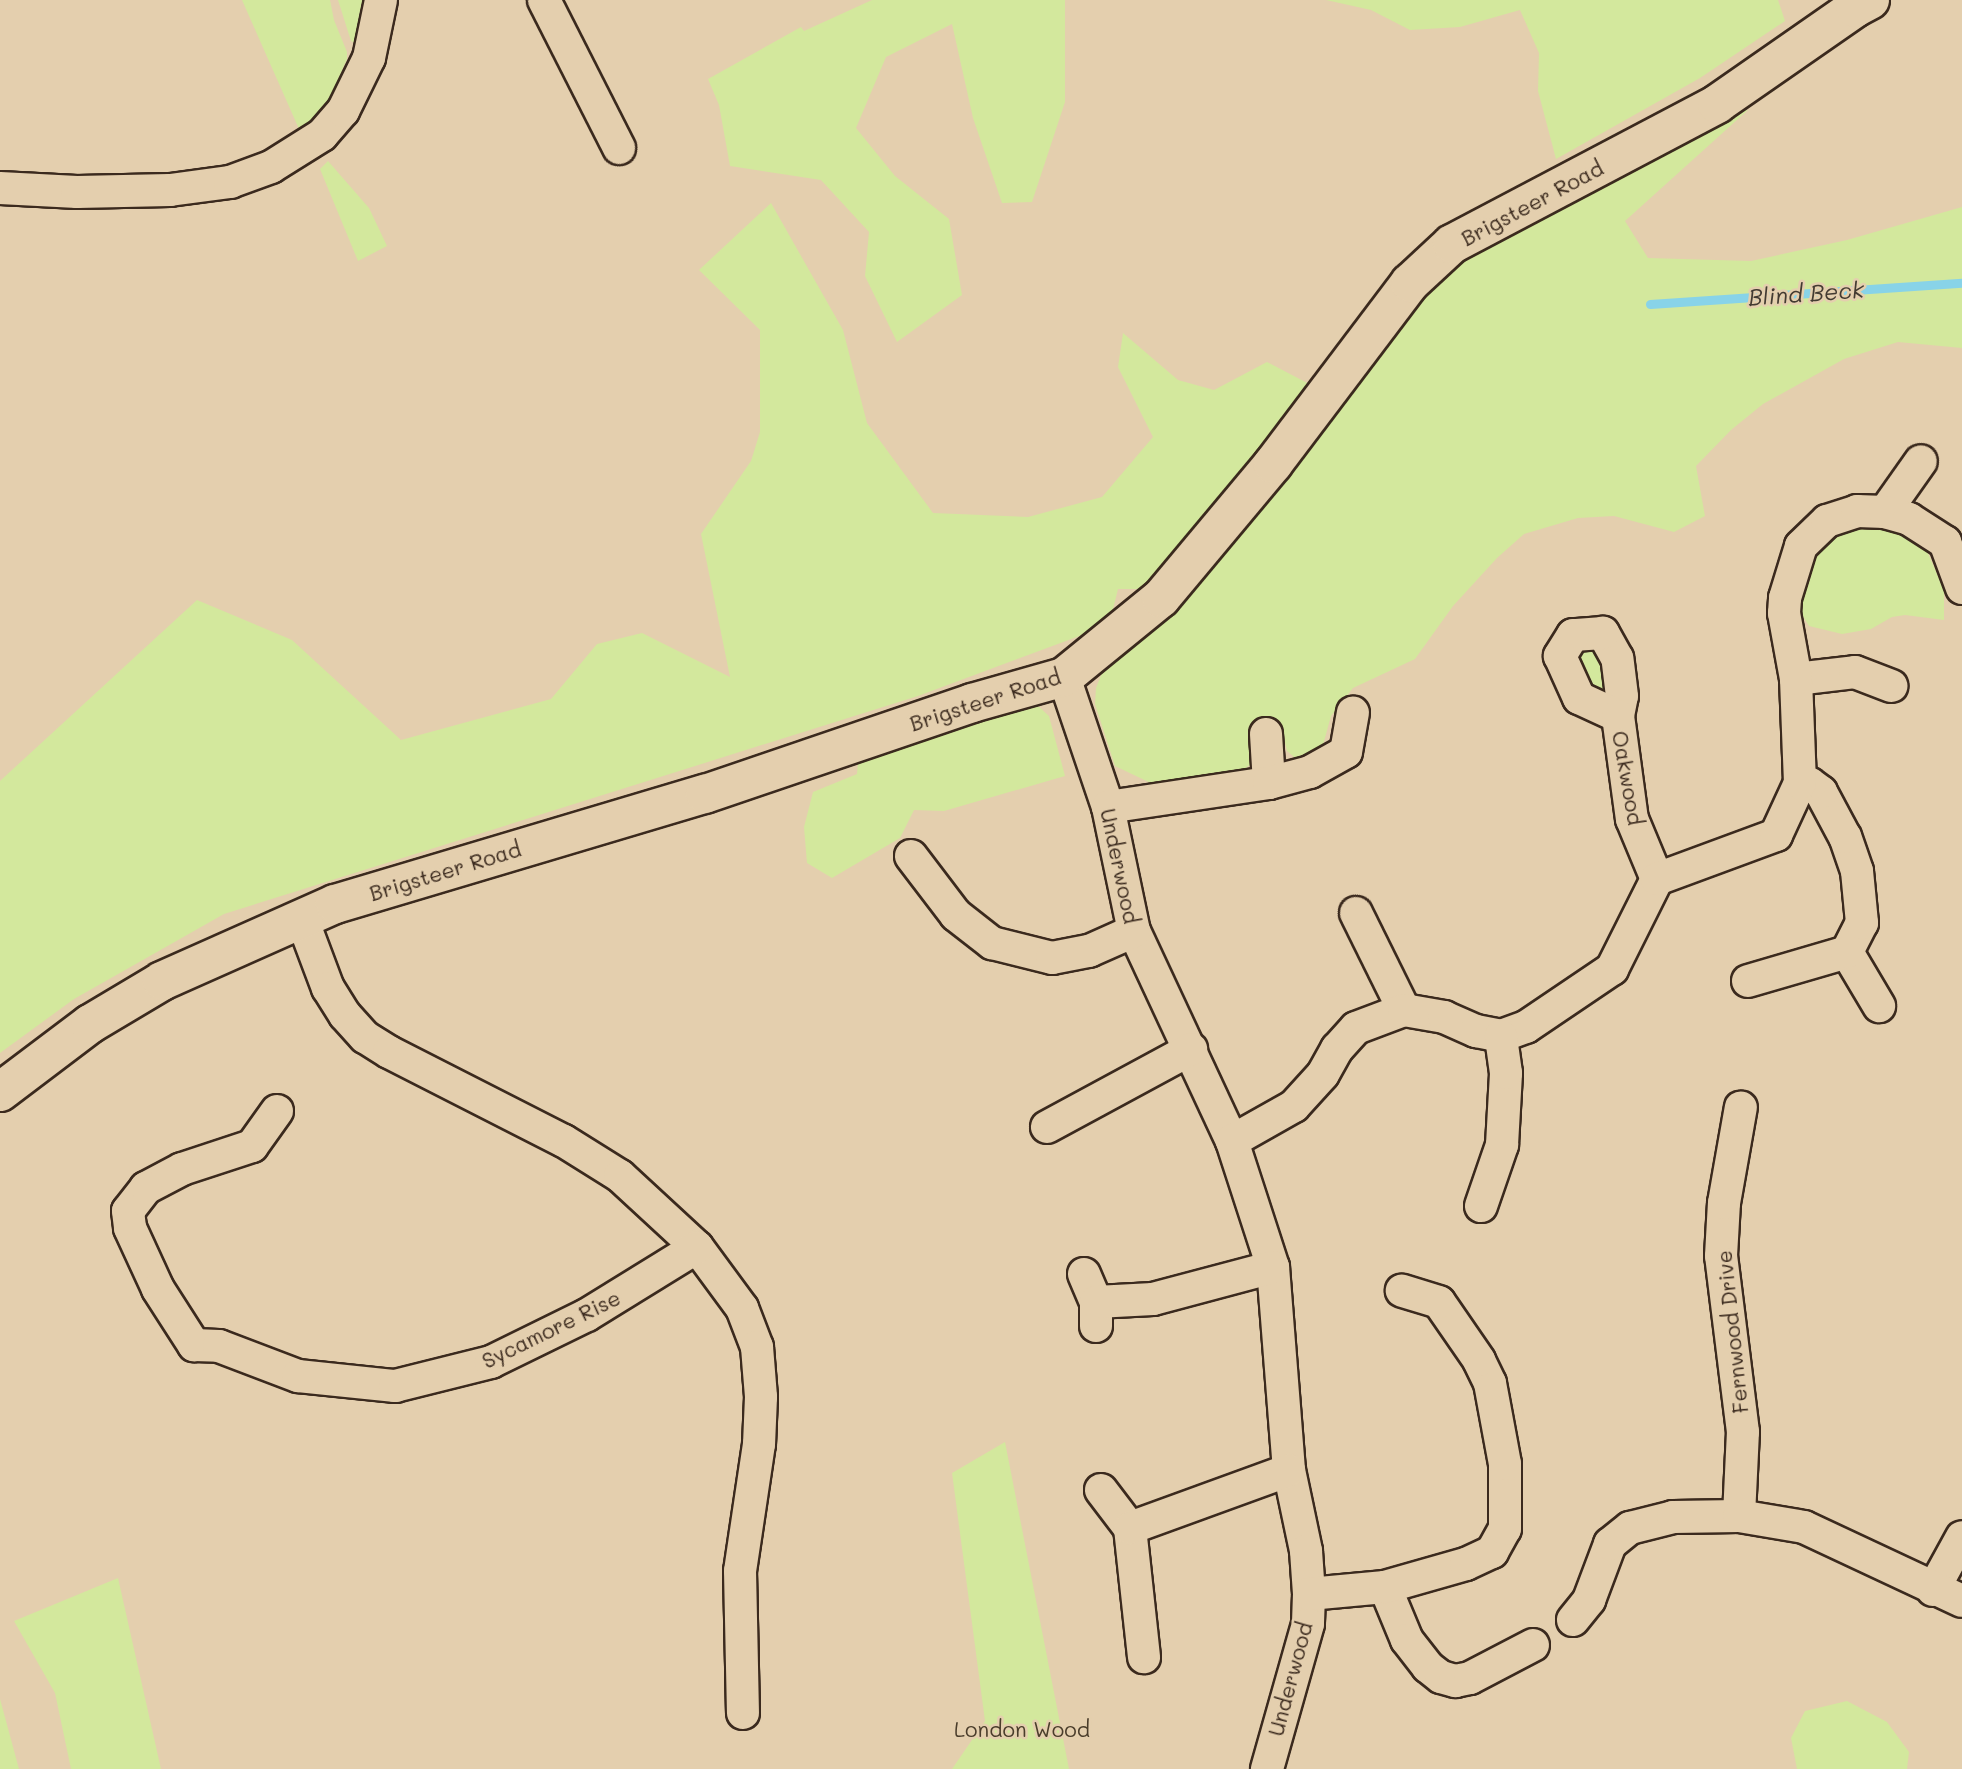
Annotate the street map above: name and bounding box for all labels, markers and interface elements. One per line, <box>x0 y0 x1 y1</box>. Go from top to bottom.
street label: Brigsteer Road <box>1457 155 1607 251</box>
water label: Blind Beck <box>1747 275 1865 311</box>
street label: Brigsteer Road <box>906 664 1064 736</box>
street label: Oakwood <box>1607 729 1649 827</box>
street label: Underwood <box>1096 806 1144 926</box>
street label: Brigsteer Road <box>366 836 524 906</box>
street label: Fernwood Drive <box>1711 1249 1753 1415</box>
street label: Sycamore Rise <box>478 1285 624 1373</box>
street label: Underwood <box>1263 1619 1317 1739</box>
park label: London Wood <box>954 1716 1090 1742</box>

